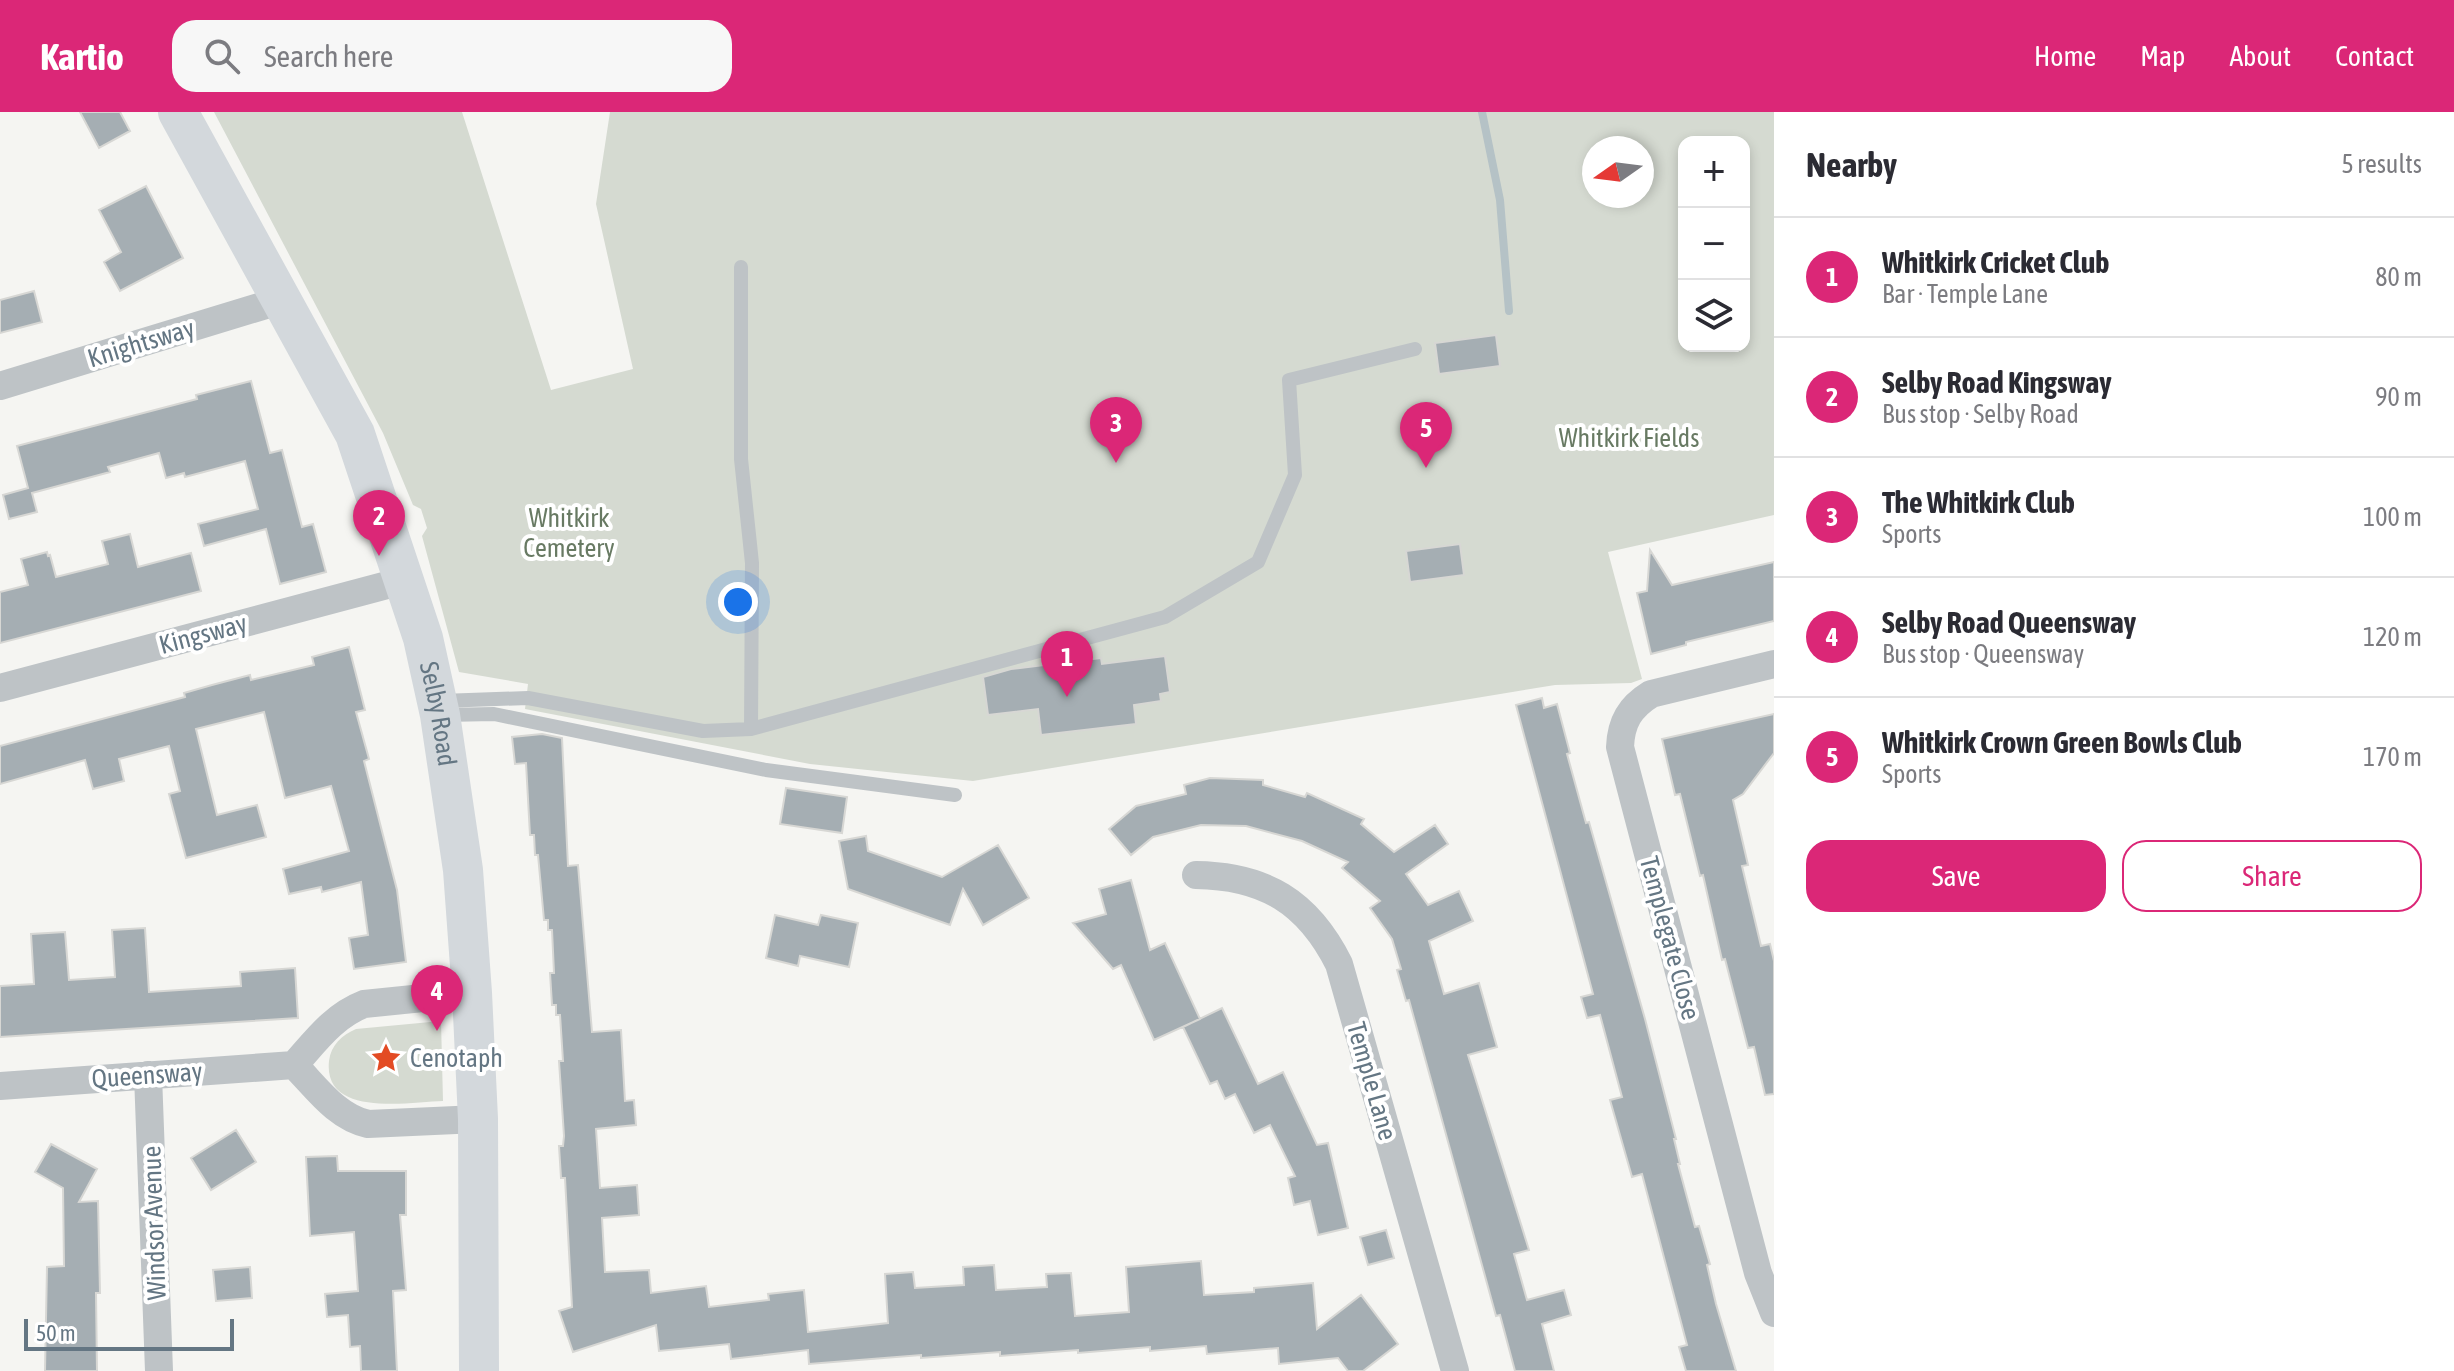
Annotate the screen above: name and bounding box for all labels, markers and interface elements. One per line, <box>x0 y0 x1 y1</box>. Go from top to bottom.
search box <box>172 20 732 92</box>
icon: search <box>200 34 244 78</box>
text: Kartio <box>40 35 124 78</box>
text: Search here <box>264 39 393 73</box>
text: Home <box>2034 40 2096 72</box>
text: Map <box>2140 40 2185 72</box>
text: About <box>2229 40 2291 72</box>
text: Contact <box>2335 40 2414 72</box>
north arrow <box>1582 136 1654 208</box>
map controls <box>1678 136 1750 352</box>
button: + <box>1678 136 1750 208</box>
text: Nearby <box>1806 145 1897 184</box>
text: 5 results <box>2341 149 2422 179</box>
button: − <box>1678 208 1750 280</box>
text: Whitkirk Cricket Club <box>1882 245 2109 279</box>
text: 1 <box>1826 262 1838 292</box>
text: 80 m <box>2375 262 2422 292</box>
text: Bar · Temple Lane <box>1882 279 2048 309</box>
button: layers <box>1678 280 1750 352</box>
street label: Knightsway <box>84 313 198 373</box>
text: Selby Road Kingsway <box>1882 365 2112 399</box>
text: 2 <box>1826 382 1838 412</box>
text: 90 m <box>2375 382 2422 412</box>
pin: 3 <box>1090 397 1142 463</box>
text: Bus stop · Selby Road <box>1882 399 2079 429</box>
pin: 5 <box>1400 402 1452 468</box>
park label: Whitkirk Fields <box>1559 423 1699 453</box>
text: The Whitkirk Club <box>1882 485 2075 519</box>
pin: 2 <box>353 490 405 556</box>
text: 3 <box>1826 502 1838 532</box>
text: 100 m <box>2363 502 2422 532</box>
park label: Whitkirk Cemetery <box>523 503 615 563</box>
text: Sports <box>1882 519 1942 549</box>
your location <box>718 582 758 622</box>
text: Selby Road Queensway <box>1882 605 2136 639</box>
street label: Kingsway <box>156 608 251 660</box>
text: 4 <box>1826 622 1838 652</box>
text: 120 m <box>2363 622 2422 652</box>
pin: 1 <box>1041 631 1093 697</box>
text: Bus stop · Queensway <box>1882 639 2084 669</box>
street label: Selby Road <box>414 659 462 768</box>
text: Whitkirk Crown Green Bowls Club <box>1882 725 2242 759</box>
text: 5 <box>1826 742 1838 772</box>
text: 170 m <box>2363 742 2422 772</box>
text: Sports <box>1882 759 1942 789</box>
button: Save <box>1806 840 2106 912</box>
button: Share <box>2122 840 2422 912</box>
street label: Templegate Close <box>1634 853 1706 1023</box>
pin: 4 <box>411 965 463 1031</box>
street label: Temple Lane <box>1341 1019 1403 1143</box>
place icon: Cenotaph <box>369 1041 403 1075</box>
place label: Cenotaph <box>410 1043 503 1073</box>
street label: Queensway <box>91 1056 204 1094</box>
street label: Windsor Avenue <box>136 1145 172 1301</box>
scale bar <box>24 1315 234 1351</box>
text: 50 m <box>36 1320 76 1346</box>

